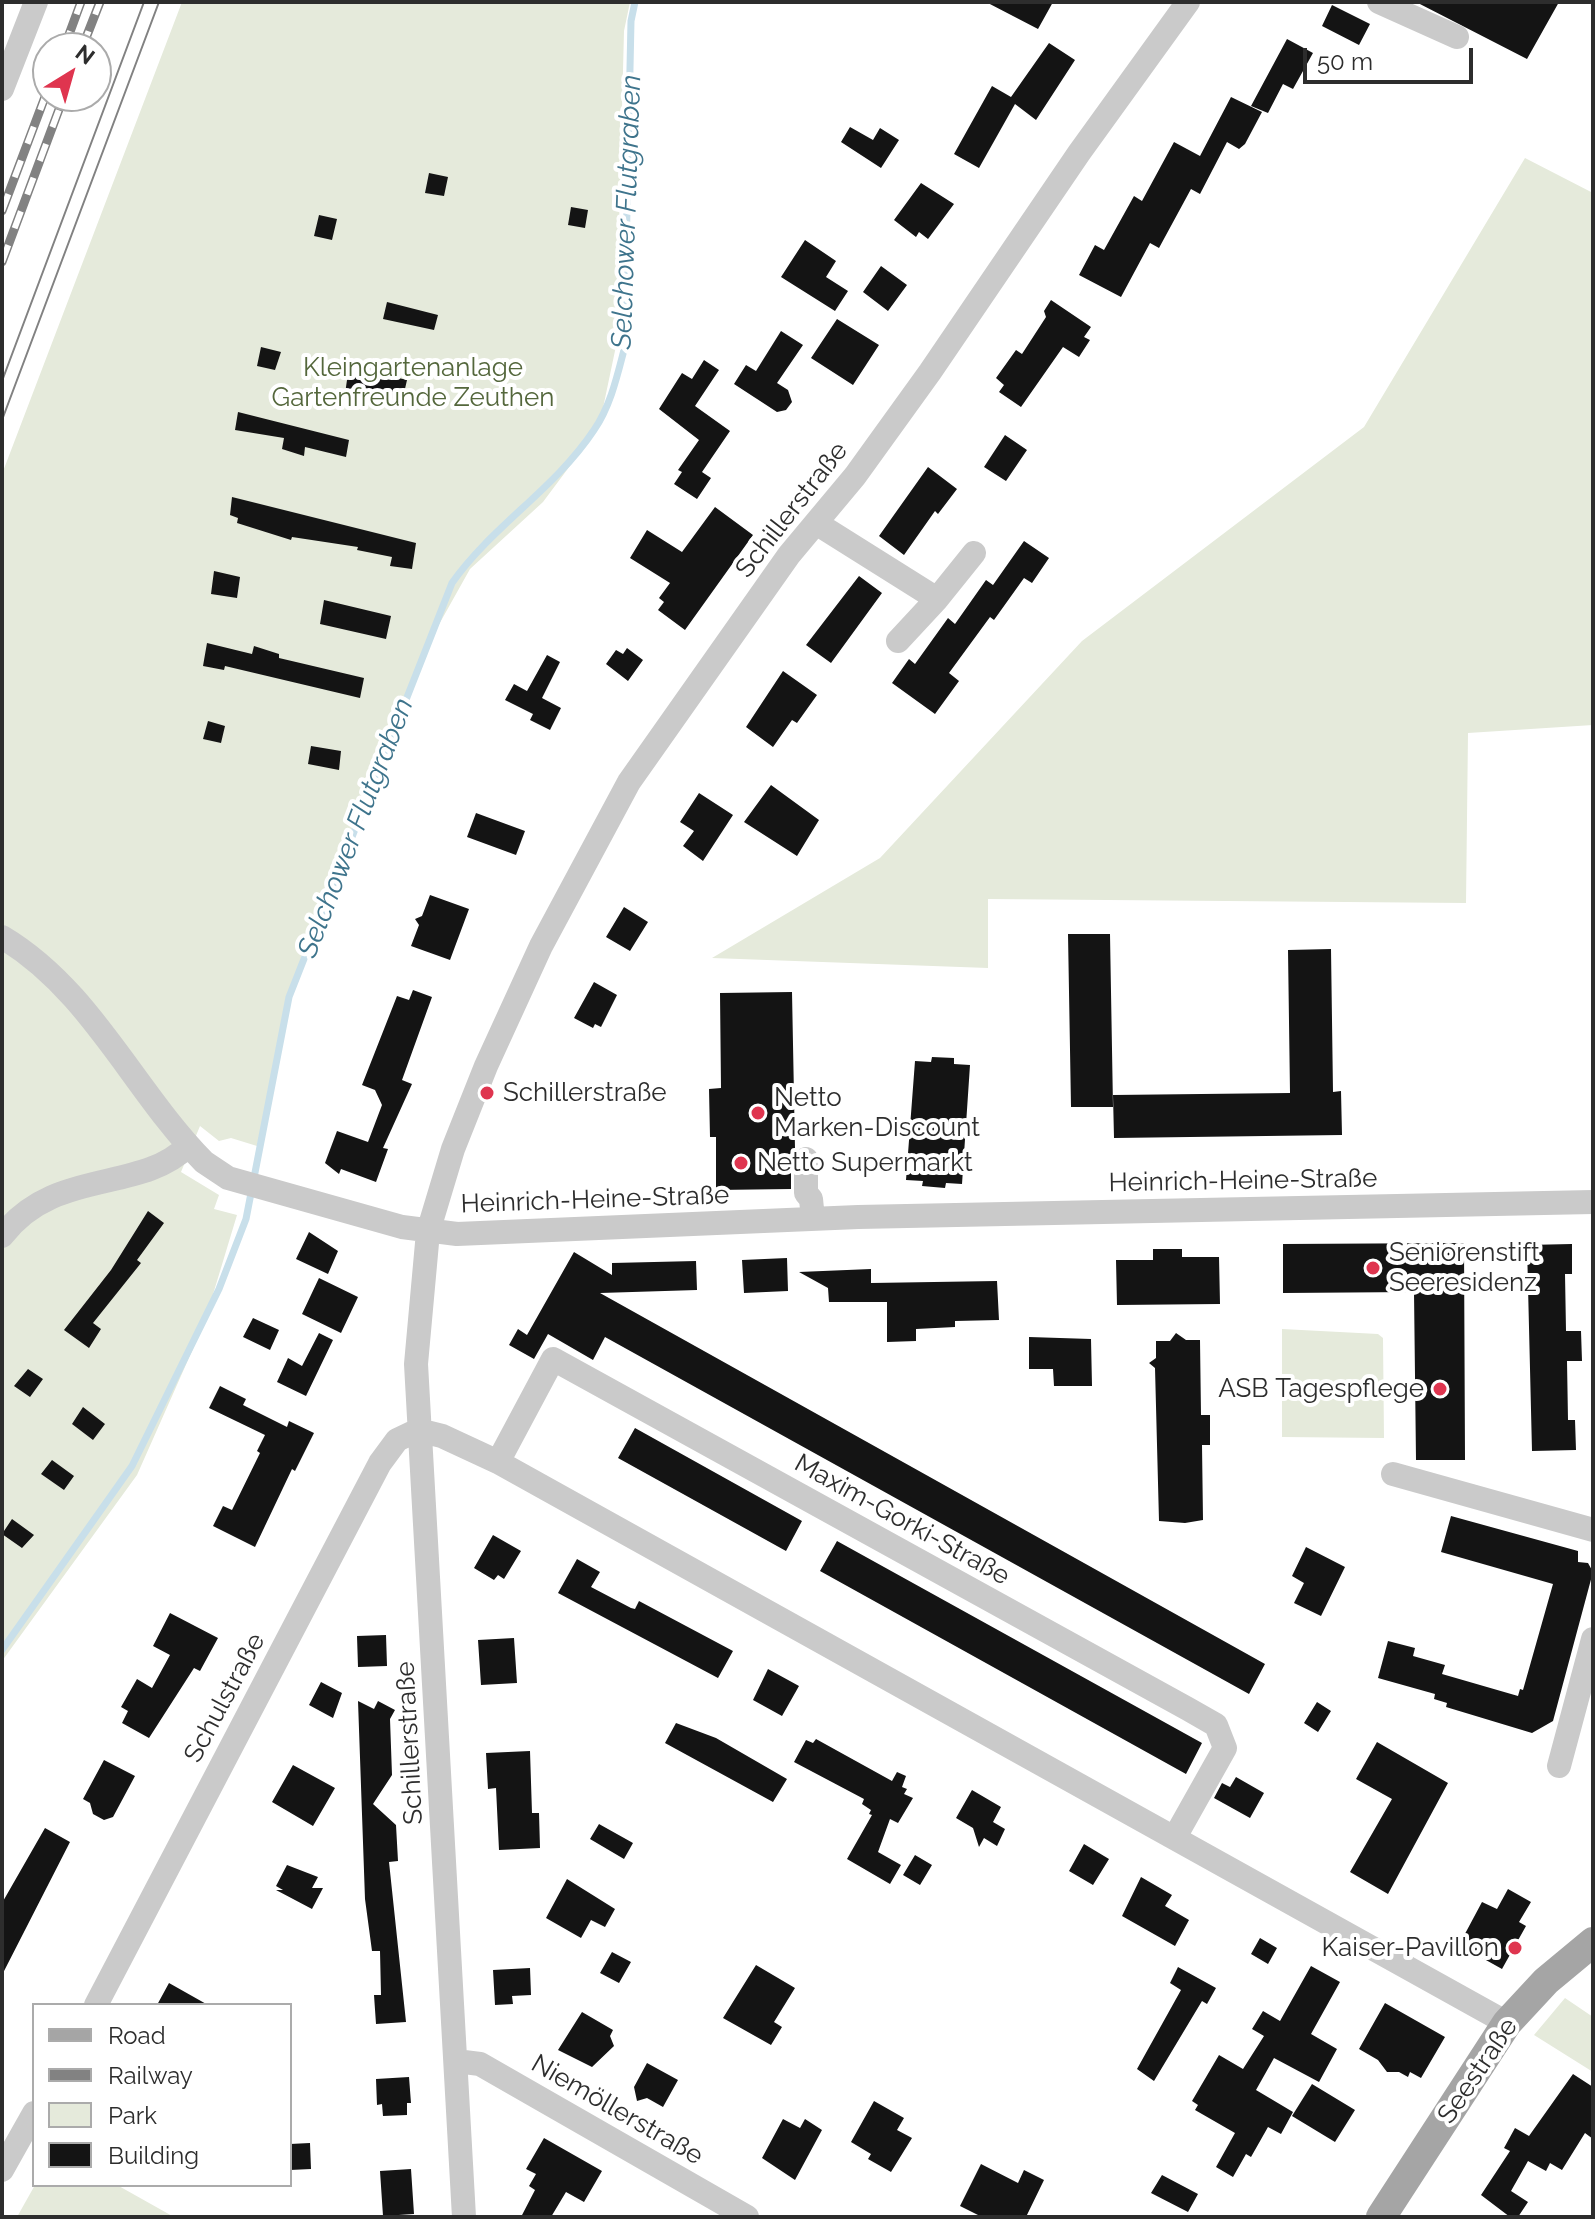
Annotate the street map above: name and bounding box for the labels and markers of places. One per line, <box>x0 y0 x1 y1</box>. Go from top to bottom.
place label: Schillerstraße <box>503 1077 667 1109</box>
place label: Netto Marken-Discount <box>774 1082 980 1144</box>
marker: Schillerstraße <box>478 1084 496 1102</box>
marker: Netto Marken-Discount <box>749 1104 767 1122</box>
place label: Netto Supermarkt <box>757 1147 973 1179</box>
marker: Netto Supermarkt <box>732 1154 750 1172</box>
place label: Seniorenstift Seeresidenz <box>1389 1237 1540 1298</box>
marker: Seniorenstift Seeresidenz <box>1364 1259 1382 1277</box>
place label: ASB Tagespflege <box>1218 1373 1424 1405</box>
marker: ASB Tagespflege <box>1431 1380 1449 1398</box>
place label: Kaiser-Pavillon <box>1321 1932 1499 1964</box>
marker: Kaiser-Pavillon <box>1506 1939 1524 1957</box>

